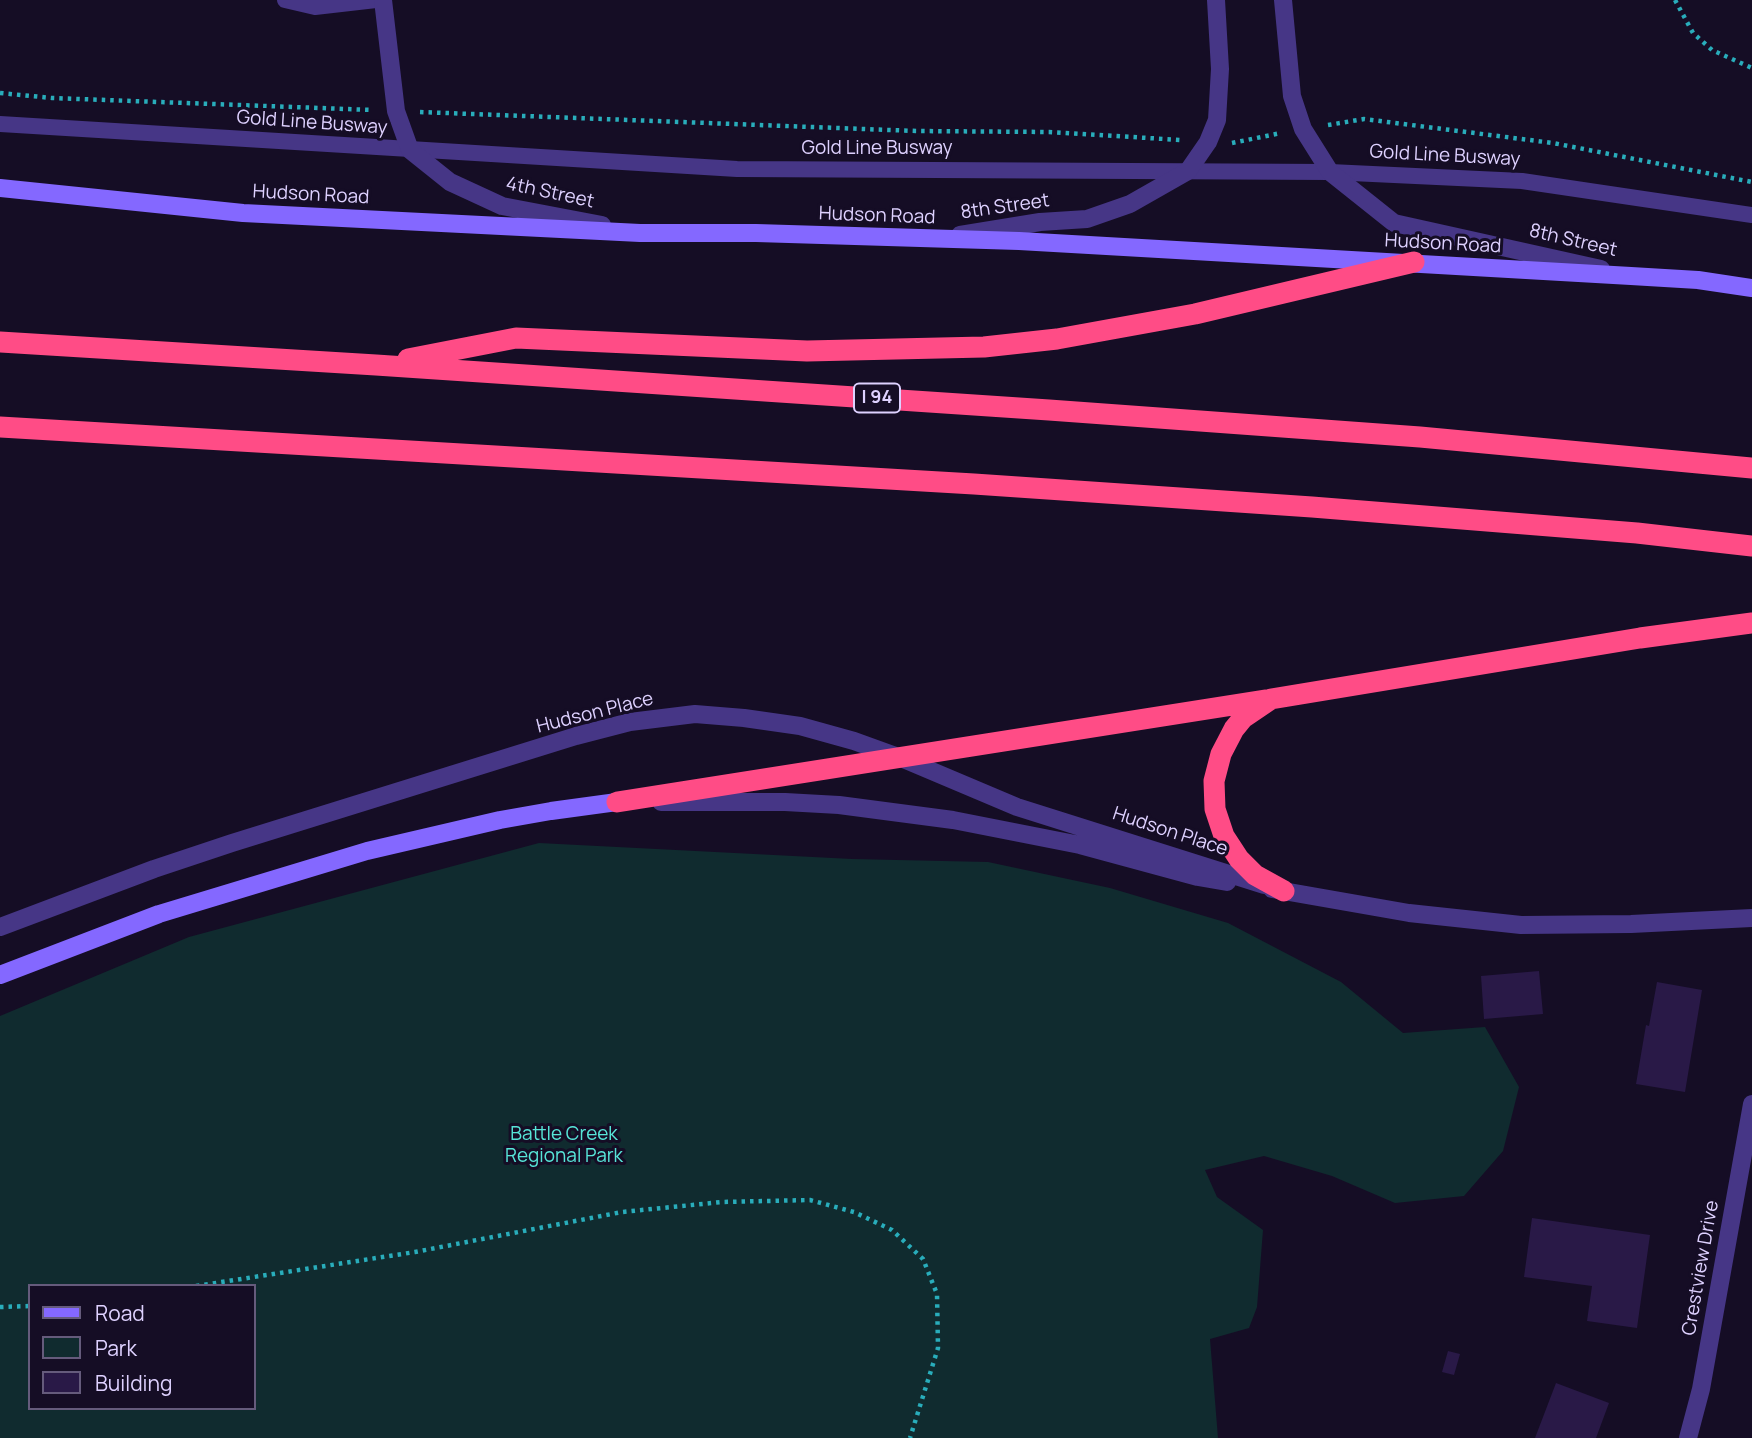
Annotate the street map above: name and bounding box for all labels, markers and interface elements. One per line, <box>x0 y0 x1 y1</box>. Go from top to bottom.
street label: Gold Line Busway <box>236 106 388 140</box>
street label: Gold Line Busway <box>802 138 952 160</box>
street label: Gold Line Busway <box>1369 141 1521 171</box>
street label: 4th Street <box>504 173 596 213</box>
street label: Hudson Road <box>252 181 370 209</box>
street label: 8th Street <box>959 189 1051 225</box>
street label: Hudson Road <box>818 203 936 229</box>
street label: 8th Street <box>1527 220 1619 262</box>
street label: Hudson Road <box>1384 230 1502 258</box>
road number: I 94 <box>854 384 900 412</box>
street label: Hudson Place <box>534 687 656 739</box>
street label: Hudson Place <box>1110 803 1230 861</box>
park label: Battle Creek Regional Park <box>505 1124 623 1168</box>
street label: Crestview Drive <box>1678 1199 1724 1337</box>
legend <box>28 1284 256 1410</box>
text: Road <box>95 1299 145 1327</box>
text: Park <box>95 1334 137 1362</box>
text: Building <box>95 1369 172 1397</box>

